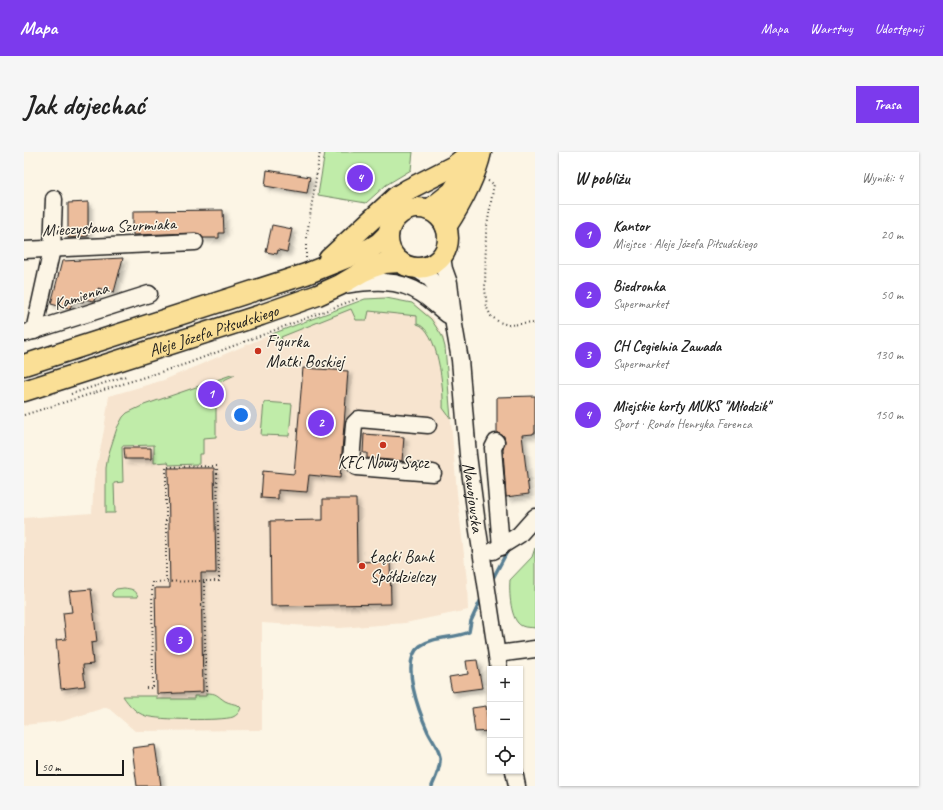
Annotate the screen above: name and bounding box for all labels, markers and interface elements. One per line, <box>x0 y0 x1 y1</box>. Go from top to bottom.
text: Mapa <box>20 16 57 40</box>
text: Mapa <box>761 20 788 37</box>
text: Warstwy <box>810 20 853 37</box>
text: Udostępnij <box>875 20 923 37</box>
button: Trasa <box>856 86 919 123</box>
text: Jak dojechać <box>24 87 145 122</box>
pin: 4 <box>347 163 373 193</box>
text: W pobliżu <box>575 168 630 189</box>
text: Wyniki: 4 <box>862 170 903 186</box>
street label: Mieczysława Szurmiaka <box>42 213 178 241</box>
text: Kantor <box>613 217 649 236</box>
text: 1 <box>585 227 591 243</box>
text: 20 m <box>881 227 903 243</box>
text: Miejsce · Aleje Józefa Piłsudskiego <box>613 236 757 252</box>
street label: Kamienna <box>51 277 112 315</box>
text: Biedronka <box>613 277 665 296</box>
text: 2 <box>585 287 591 303</box>
text: 50 m <box>881 287 903 303</box>
text: Supermarket <box>613 296 668 312</box>
street label: Aleje Józefa Piłsudskiego <box>146 299 282 361</box>
place label: Figurka Matki Boskiej <box>266 331 346 372</box>
text: CH Cegielnia Zawada <box>613 337 721 356</box>
marker: Figurka Matki Boskiej <box>253 346 263 356</box>
text: 3 <box>585 347 591 363</box>
text: 130 m <box>875 347 903 363</box>
text: Supermarket <box>613 356 668 372</box>
pin: 1 <box>198 379 224 409</box>
text: Miejskie korty MUKS "Młodzik" <box>613 397 770 416</box>
your location <box>231 405 251 425</box>
text: 4 <box>585 407 591 423</box>
text: 150 m <box>875 407 903 423</box>
pin: 2 <box>308 408 334 438</box>
text: Sport · Rondo Henryka Ferenca <box>613 416 752 432</box>
marker: KFC Nowy Sącz <box>378 440 388 450</box>
place label: KFC Nowy Sącz <box>338 452 430 473</box>
street label: Nawojowska <box>459 461 489 535</box>
place label: Łącki Bank Spółdzielczy <box>370 546 437 587</box>
marker: Łącki Bank Spółdzielczy <box>357 561 367 571</box>
pin: 3 <box>166 625 192 655</box>
map controls <box>487 666 523 774</box>
button: + <box>487 666 523 702</box>
button: − <box>487 702 523 738</box>
button: locate <box>487 738 523 774</box>
scale bar <box>36 758 124 777</box>
text: 50 m <box>42 760 61 774</box>

